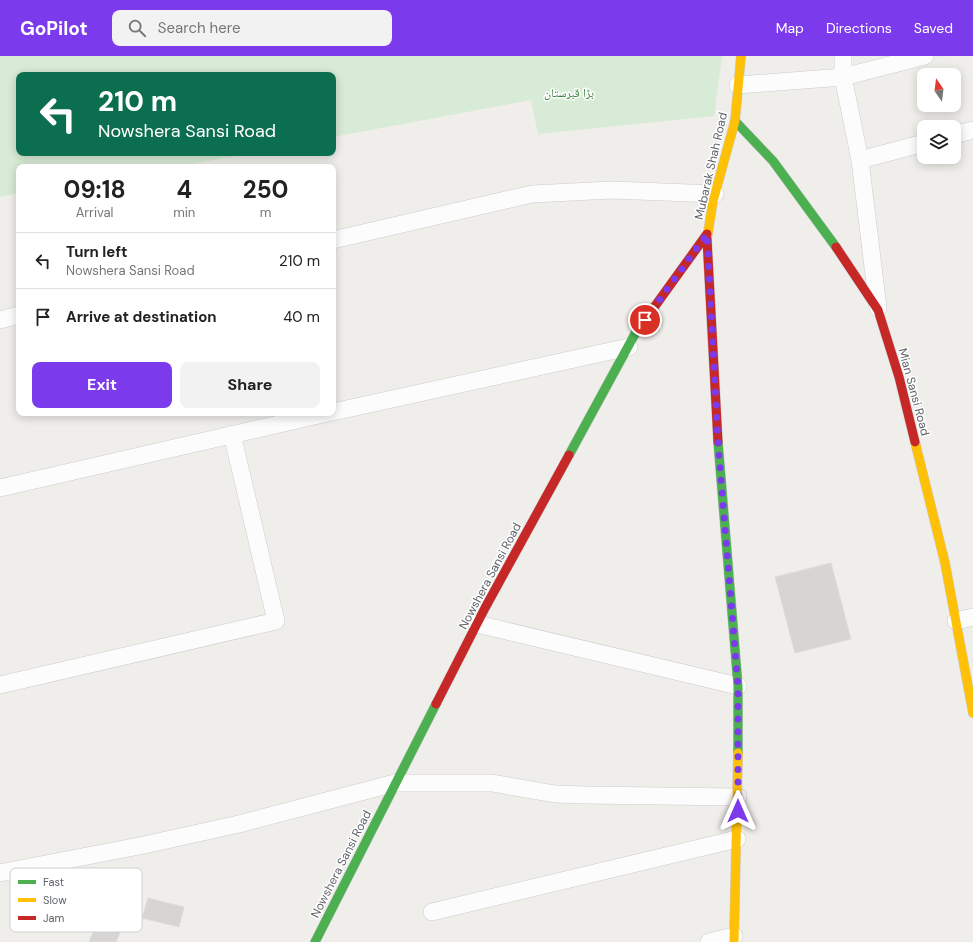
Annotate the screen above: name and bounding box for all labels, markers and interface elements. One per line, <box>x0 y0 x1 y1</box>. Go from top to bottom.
search box <box>112 10 392 46</box>
text: GoPilot <box>20 16 88 41</box>
icon: search <box>126 17 148 39</box>
text: Search here <box>158 18 241 38</box>
text: Map <box>776 19 804 37</box>
text: Directions <box>826 19 892 37</box>
text: Saved <box>914 19 953 37</box>
north arrow <box>917 68 961 112</box>
map controls <box>917 68 961 164</box>
text: 210 m <box>98 83 177 120</box>
park label: بڑا قبرستان <box>544 85 594 101</box>
icon: left <box>32 88 84 140</box>
street label: Mubarak Shah Road <box>691 111 731 221</box>
text: Nowshera Sansi Road <box>98 119 276 143</box>
button: layers <box>917 120 961 164</box>
text: 09:18 <box>63 174 126 205</box>
text: 4 <box>176 174 192 205</box>
text: 250 <box>243 174 288 205</box>
text: Arrival <box>76 204 114 221</box>
text: min <box>173 204 195 221</box>
text: m <box>260 204 271 221</box>
text: Turn left <box>66 242 127 262</box>
icon: left <box>32 250 54 272</box>
text: 210 m <box>279 251 320 271</box>
text: Nowshera Sansi Road <box>66 262 195 279</box>
pin <box>628 303 662 337</box>
icon: arrive <box>32 306 54 328</box>
text: Arrive at destination <box>66 307 217 327</box>
text: 40 m <box>283 307 320 327</box>
icon: arrive <box>634 309 656 331</box>
street label: Mian Sansi Road <box>895 346 933 438</box>
button: Exit <box>32 362 172 408</box>
button: Share <box>180 362 320 408</box>
street label: Nowshera Sansi Road <box>455 520 525 632</box>
position arrow <box>717 790 759 832</box>
street label: Nowshera Sansi Road <box>307 808 375 920</box>
legend <box>10 868 142 932</box>
text: Fast <box>43 875 64 889</box>
text: Slow <box>43 893 67 907</box>
text: Jam <box>43 911 64 925</box>

